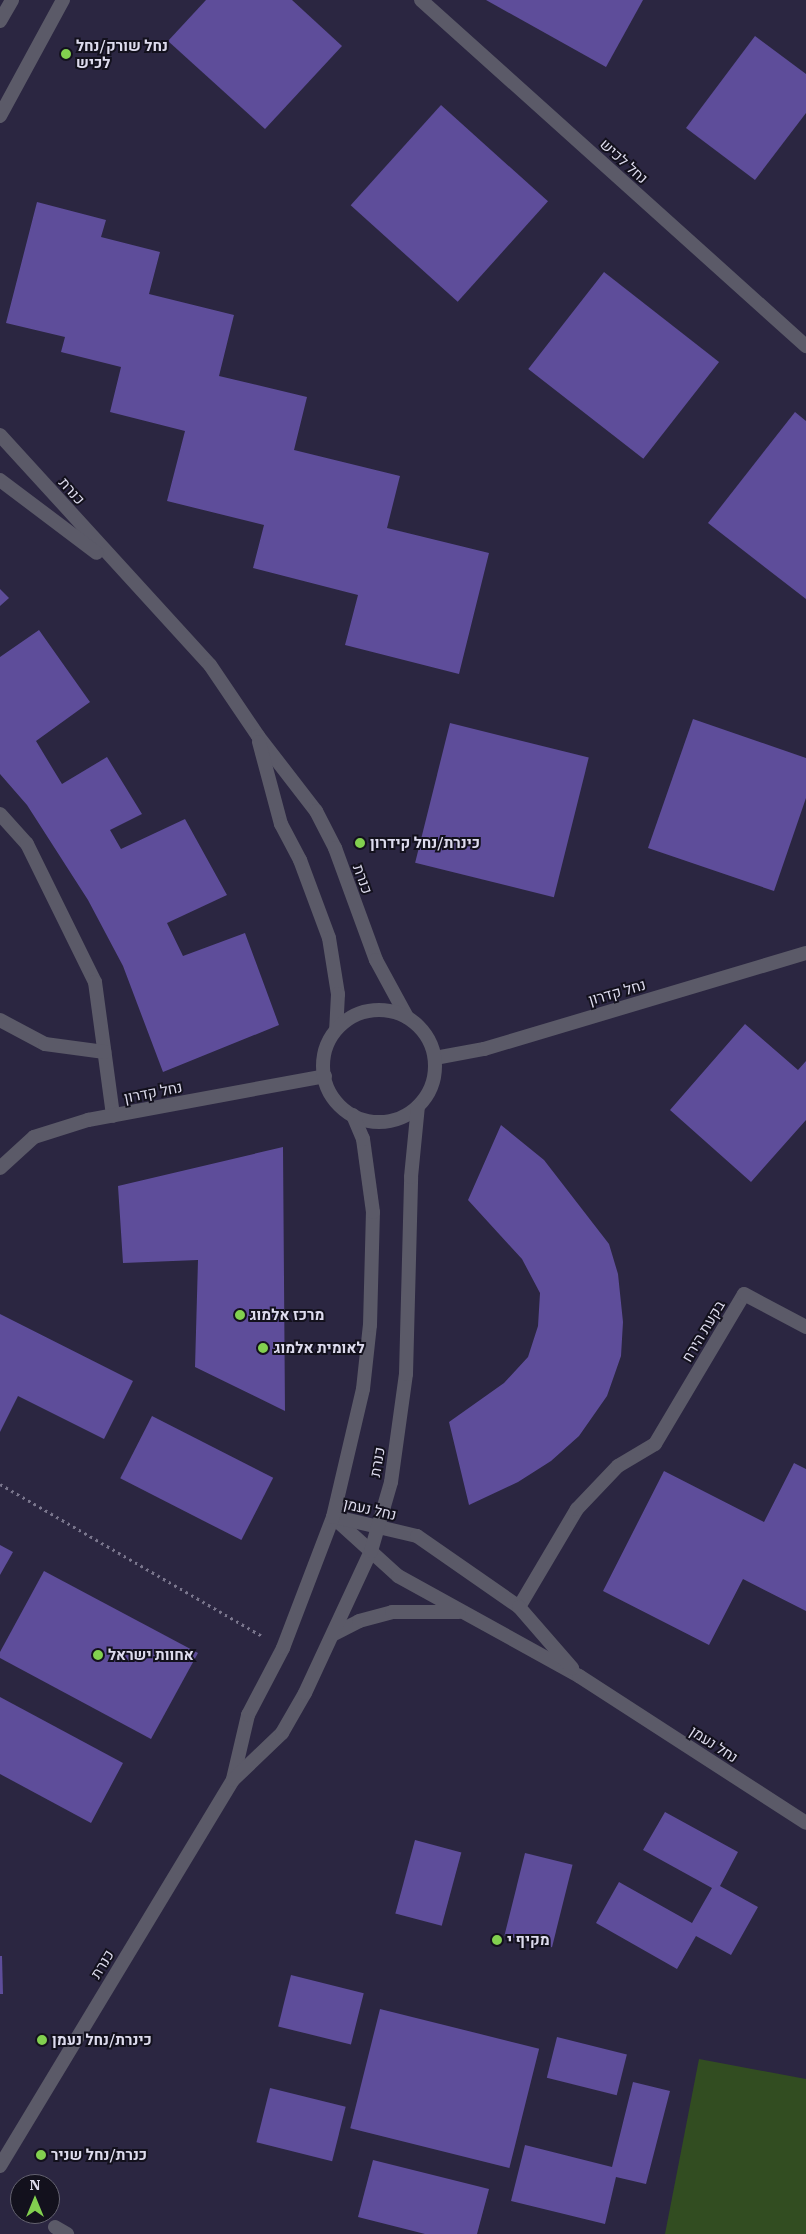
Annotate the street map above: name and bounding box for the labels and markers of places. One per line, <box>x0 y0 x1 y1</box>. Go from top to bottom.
place label: נחל שורק/נחל לכיש <box>76 36 168 71</box>
marker: נחל שורק/נחל לכיש <box>60 48 72 60</box>
place label: כינרת/נחל קידרון <box>370 834 480 852</box>
marker: כינרת/נחל קידרון <box>354 837 366 849</box>
place label: מרכז אלמוג <box>250 1306 324 1324</box>
marker: מרכז אלמוג <box>234 1309 246 1321</box>
place label: לאומית אלמוג <box>274 1339 365 1357</box>
marker: לאומית אלמוג <box>256 1341 270 1355</box>
place label: אחוות ישראל <box>108 1646 194 1664</box>
marker: אחוות ישראל <box>92 1649 104 1661</box>
place label: מקיף י <box>507 1931 550 1949</box>
marker: מקיף י <box>491 1934 503 1946</box>
place label: כינרת/נחל נעמן <box>52 2031 152 2049</box>
marker: כינרת/נחל נעמן <box>36 2034 48 2046</box>
place label: כנרת/נחל שניר <box>51 2146 147 2164</box>
marker: כנרת/נחל שניר <box>35 2149 47 2161</box>

